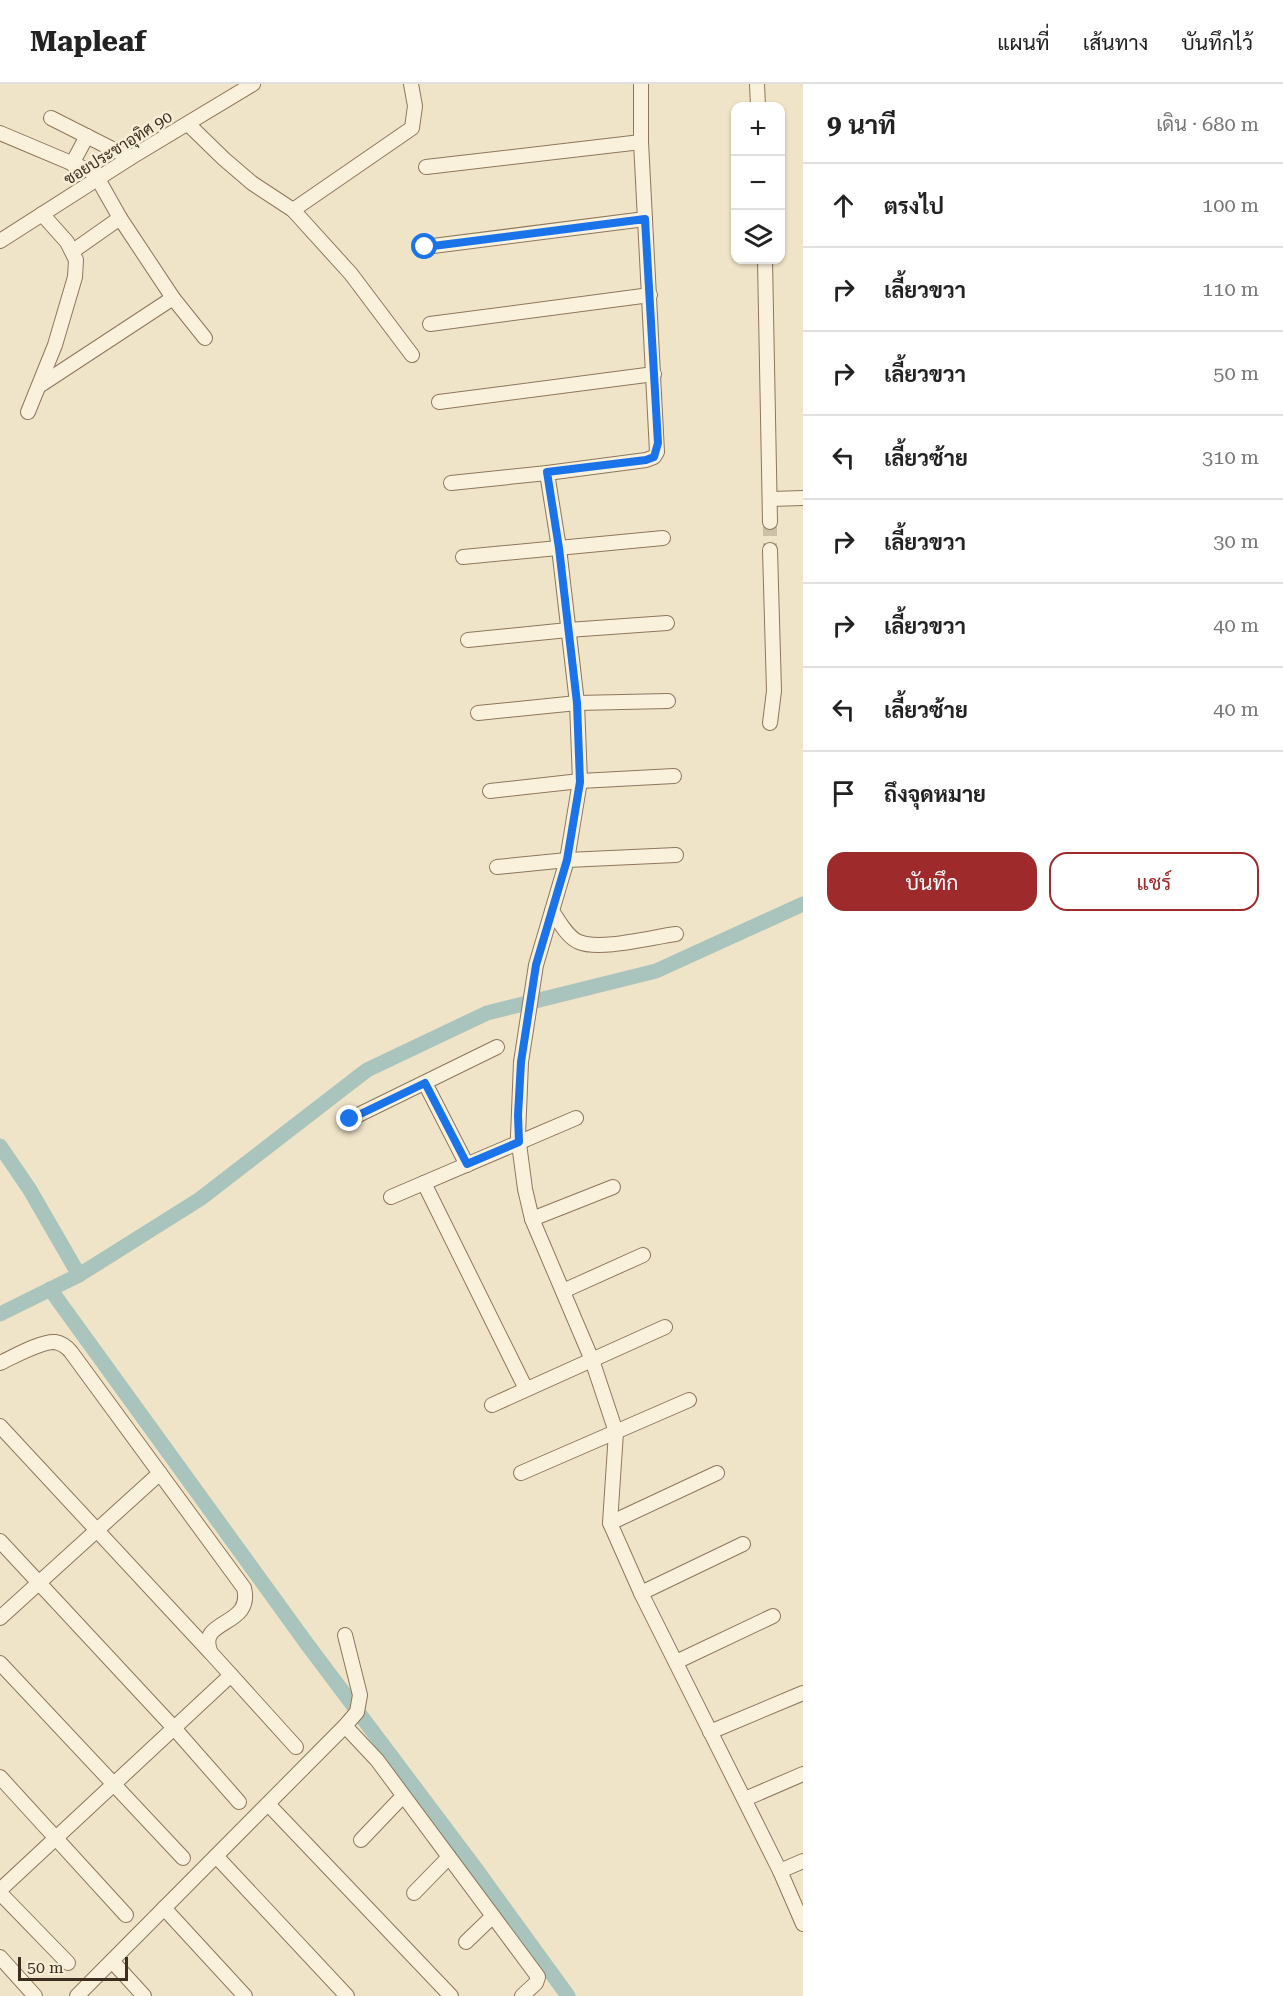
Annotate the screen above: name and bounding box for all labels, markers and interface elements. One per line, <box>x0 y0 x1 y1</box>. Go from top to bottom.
text: Mapleaf <box>30 25 146 58</box>
text: แผนที่ <box>997 31 1050 55</box>
text: เส้นทาง <box>1083 31 1148 55</box>
text: บันทึกไว้ <box>1181 31 1253 55</box>
map controls <box>731 102 785 264</box>
button: + <box>731 102 785 156</box>
street label: ซอยประชาอุทิศ 90 <box>60 107 177 191</box>
text: 9 นาที <box>827 110 896 140</box>
text: เดิน · 680 m <box>1156 112 1259 136</box>
button: − <box>731 156 785 210</box>
icon: ahead <box>827 189 860 222</box>
text: 100 m <box>1202 193 1259 217</box>
text: ตรงไป <box>884 194 944 219</box>
button: layers <box>731 210 785 264</box>
route start <box>411 233 437 259</box>
icon: right <box>827 273 860 306</box>
text: 110 m <box>1202 277 1259 301</box>
text: เลี้ยวขวา <box>884 278 966 303</box>
icon: right <box>827 357 860 390</box>
text: 50 m <box>1213 361 1259 385</box>
text: เลี้ยวขวา <box>884 362 966 387</box>
icon: left <box>827 441 860 474</box>
text: 310 m <box>1202 445 1259 469</box>
text: เลี้ยวซ้าย <box>884 446 968 471</box>
icon: right <box>827 525 860 558</box>
text: 30 m <box>1213 529 1259 553</box>
text: เลี้ยวขวา <box>884 530 966 555</box>
icon: right <box>827 609 860 642</box>
text: 40 m <box>1213 613 1259 637</box>
text: เลี้ยวขวา <box>884 614 966 639</box>
icon: left <box>827 693 860 726</box>
text: 40 m <box>1213 697 1259 721</box>
text: เลี้ยวซ้าย <box>884 698 968 723</box>
icon: arrive <box>827 777 860 810</box>
text: ถึงจุดหมาย <box>884 782 986 807</box>
button: บันทึก <box>827 852 1037 911</box>
button: แชร์ <box>1049 852 1259 911</box>
route end <box>336 1105 362 1131</box>
scale bar <box>18 1954 128 1982</box>
text: 50 m <box>27 1958 64 1977</box>

